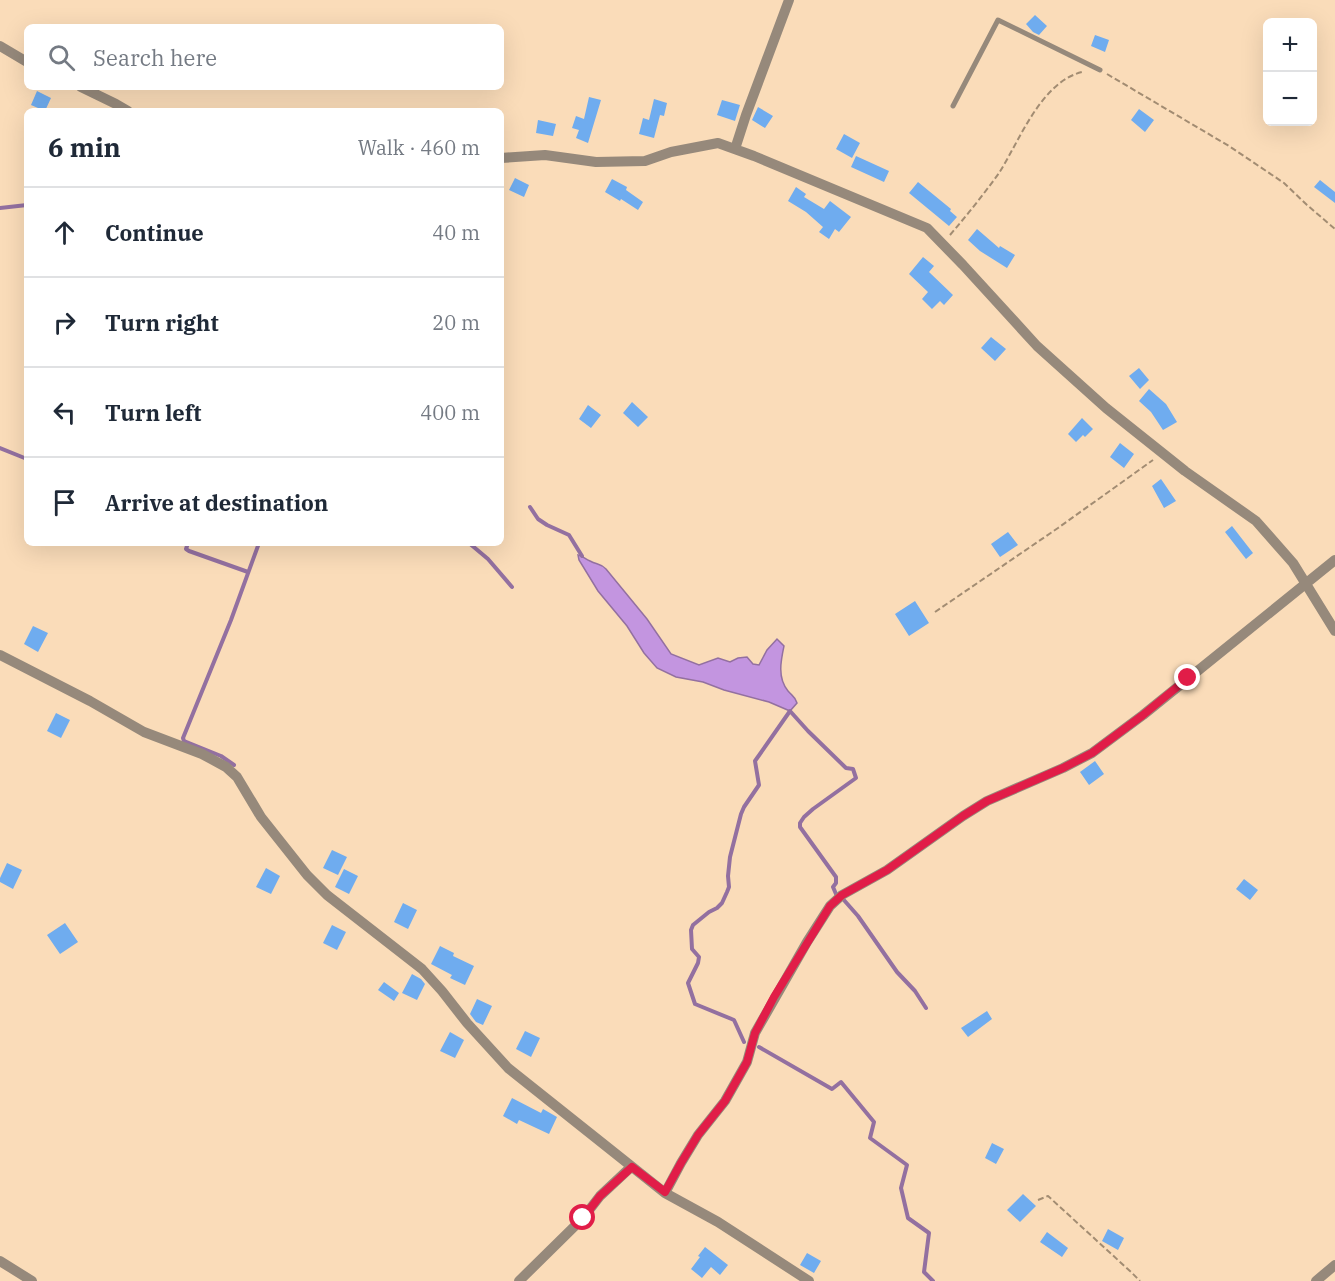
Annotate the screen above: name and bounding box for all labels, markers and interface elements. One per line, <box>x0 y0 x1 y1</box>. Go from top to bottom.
map controls <box>1263 18 1317 126</box>
button: + <box>1263 18 1317 72</box>
search box <box>24 24 504 90</box>
icon: search <box>45 41 78 74</box>
text: Search here <box>93 43 217 72</box>
button: − <box>1263 72 1317 126</box>
text: 6 min <box>48 130 121 164</box>
text: Walk · 460 m <box>358 134 480 161</box>
icon: ahead <box>48 216 81 249</box>
text: Continue <box>105 218 204 247</box>
text: 40 m <box>432 219 480 246</box>
icon: right <box>48 306 81 339</box>
text: Turn right <box>105 308 219 337</box>
text: 20 m <box>432 309 480 336</box>
icon: left <box>48 396 81 429</box>
text: Turn left <box>105 398 201 427</box>
text: 400 m <box>420 399 480 426</box>
icon: arrive <box>48 486 81 519</box>
text: Arrive at destination <box>105 488 328 517</box>
route end <box>1174 664 1200 690</box>
route start <box>569 1204 595 1230</box>

